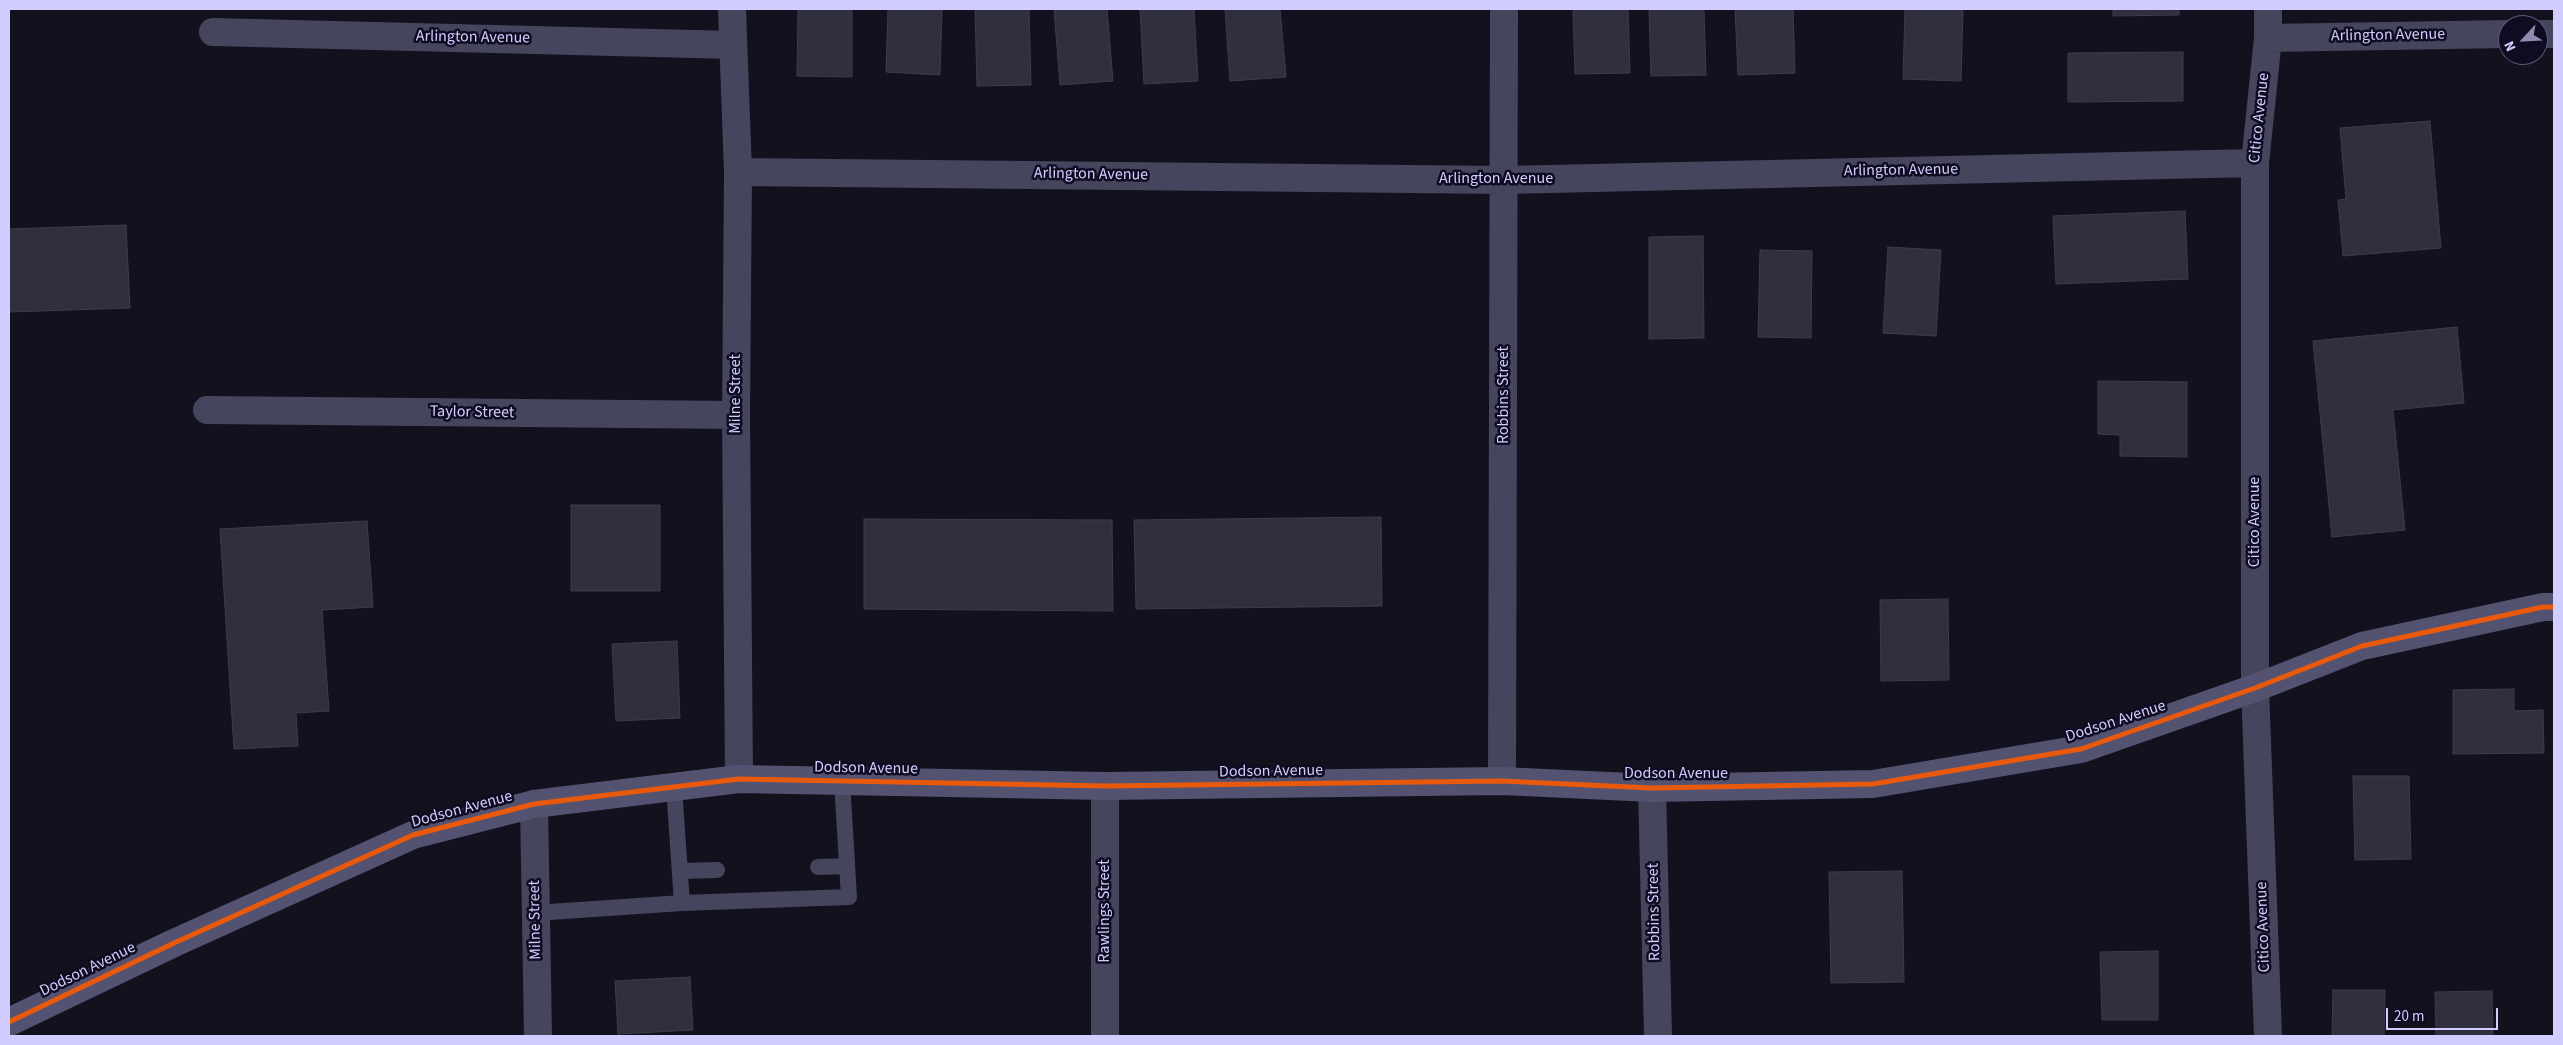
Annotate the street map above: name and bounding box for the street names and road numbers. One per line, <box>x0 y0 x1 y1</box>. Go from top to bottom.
street label: Arlington Avenue <box>2331 25 2445 47</box>
street label: Arlington Avenue <box>416 27 530 49</box>
street label: Citico Avenue <box>2246 72 2274 164</box>
street label: Arlington Avenue <box>1844 160 1958 182</box>
street label: Arlington Avenue <box>1034 164 1148 186</box>
street label: Arlington Avenue <box>1439 169 1553 189</box>
street label: Robbins Street <box>1494 346 1514 444</box>
street label: Milne Street <box>726 354 746 434</box>
street label: Taylor Street <box>430 403 514 423</box>
street label: Citico Avenue <box>2245 477 2265 567</box>
street label: Dodson Avenue <box>2064 697 2168 747</box>
street label: Dodson Avenue <box>814 758 918 780</box>
street label: Dodson Avenue <box>1219 761 1323 783</box>
street label: Dodson Avenue <box>1624 764 1728 784</box>
street label: Dodson Avenue <box>409 787 515 833</box>
street label: Rawlings Street <box>1095 859 1115 963</box>
street label: Robbins Street <box>1645 863 1665 961</box>
street label: Milne Street <box>526 880 546 960</box>
street label: Citico Avenue <box>2253 881 2275 973</box>
street label: Dodson Avenue <box>37 939 139 1001</box>

